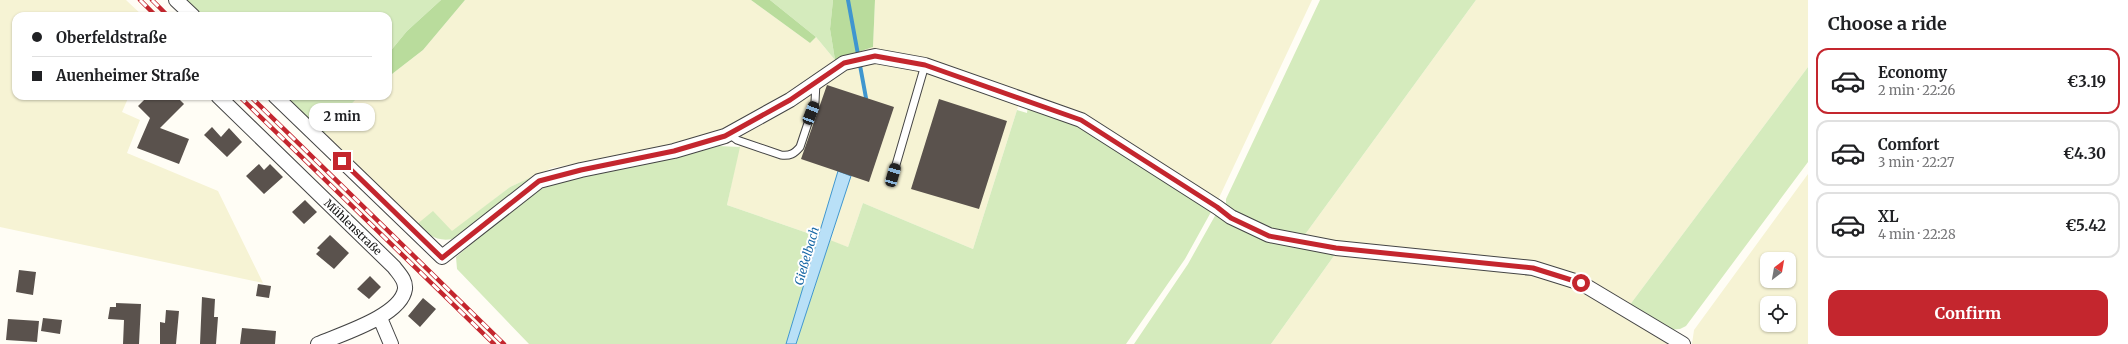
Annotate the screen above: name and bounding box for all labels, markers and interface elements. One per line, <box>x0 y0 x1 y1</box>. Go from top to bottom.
text: Choose a ride <box>1828 12 1947 35</box>
text: Oberfeldstraße <box>56 28 167 47</box>
icon: car <box>1830 63 1866 99</box>
text: Economy <box>1878 63 1947 82</box>
text: Auenheimer Straße <box>56 66 199 85</box>
text: €3.19 <box>2067 72 2106 91</box>
text: 2 min · 22:26 <box>1878 82 1955 99</box>
car <box>801 100 821 126</box>
callout: 2 min <box>309 103 375 131</box>
text: 2 min <box>323 108 361 125</box>
icon: car <box>1830 135 1866 171</box>
text: Comfort <box>1878 135 1939 154</box>
text: €4.30 <box>2063 144 2106 163</box>
route end <box>333 152 351 170</box>
text: 3 min · 22:27 <box>1878 154 1954 171</box>
car <box>884 162 902 188</box>
street label: Mühlenstraße <box>321 196 385 258</box>
icon: car <box>1830 207 1866 243</box>
text: XL <box>1878 207 1899 226</box>
text: €5.42 <box>2065 216 2106 235</box>
water label: Gießelbach <box>791 225 822 287</box>
text: 4 min · 22:28 <box>1878 226 1956 243</box>
north arrow <box>1760 252 1796 288</box>
map controls <box>1760 252 1796 332</box>
route start <box>1572 274 1590 292</box>
button: Confirm <box>1828 290 2108 336</box>
button: locate <box>1760 296 1796 332</box>

